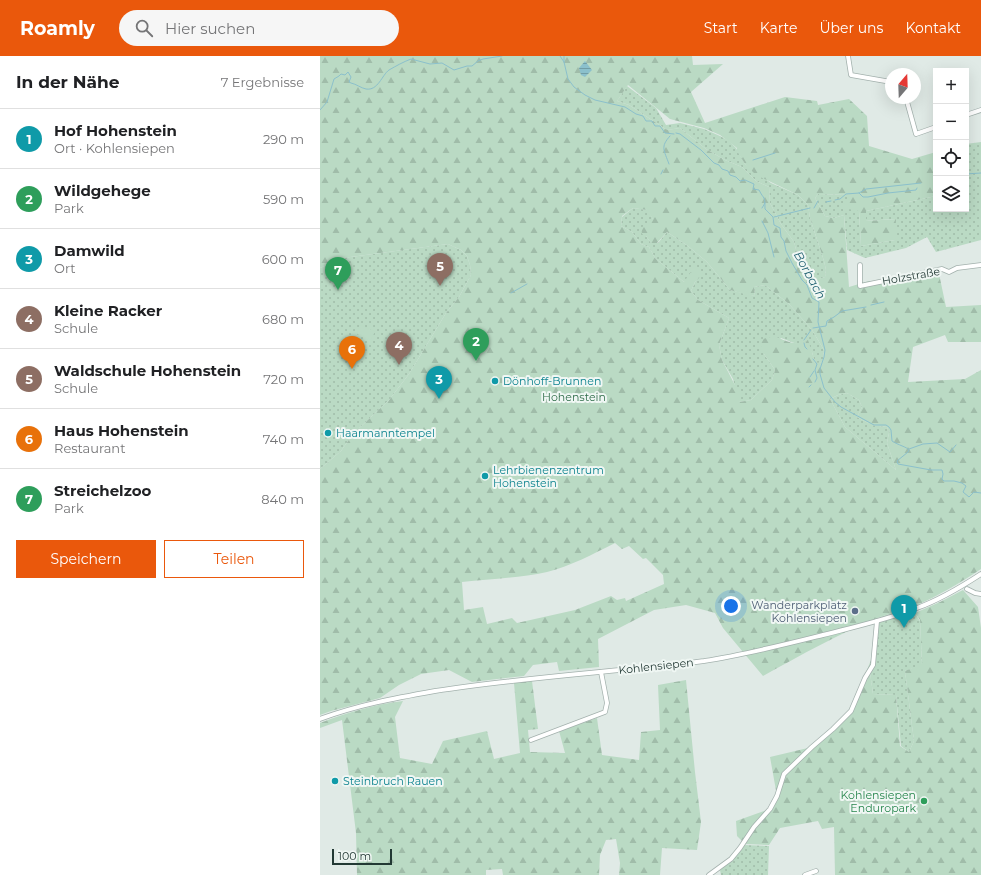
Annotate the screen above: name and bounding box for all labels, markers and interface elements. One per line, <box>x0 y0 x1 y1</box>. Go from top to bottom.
search box <box>119 10 399 46</box>
text: Roamly <box>20 17 95 40</box>
icon: search <box>133 17 155 39</box>
text: Hier suchen <box>165 19 255 38</box>
text: Start <box>704 19 738 37</box>
text: Karte <box>760 19 797 37</box>
text: Über uns <box>819 19 883 37</box>
text: Kontakt <box>905 19 961 37</box>
north arrow <box>885 68 921 104</box>
map controls <box>933 68 969 212</box>
button: + <box>933 68 969 104</box>
text: In der Nähe <box>16 72 120 92</box>
text: 7 Ergebnisse <box>221 74 304 90</box>
button: − <box>933 104 969 140</box>
text: Hof Hohenstein <box>54 121 177 140</box>
text: 1 <box>26 131 32 147</box>
text: 290 m <box>263 131 304 147</box>
text: Ort · Kohlensiepen <box>54 140 175 156</box>
button: locate <box>933 140 969 176</box>
button: layers <box>933 176 969 212</box>
text: Wildgehege <box>54 181 151 200</box>
text: 2 <box>25 191 33 207</box>
text: 590 m <box>263 191 304 207</box>
text: Park <box>54 200 84 216</box>
text: Damwild <box>54 241 125 260</box>
water label: Borbach <box>791 248 829 302</box>
text: 3 <box>25 251 33 267</box>
text: 600 m <box>262 251 304 267</box>
pin: 5 <box>427 253 453 286</box>
pin: 7 <box>325 257 351 290</box>
text: Ort <box>54 260 76 276</box>
street label: Holzstraße <box>881 264 941 288</box>
text: Kleine Racker <box>54 301 162 320</box>
text: 4 <box>25 311 33 327</box>
text: 680 m <box>262 311 304 327</box>
text: Schule <box>54 320 98 336</box>
pin: 2 <box>463 328 489 361</box>
pin: 4 <box>386 332 412 365</box>
pin: 6 <box>339 336 365 369</box>
text: Waldschule Hohenstein <box>54 361 241 380</box>
pin: 3 <box>426 366 452 399</box>
text: 5 <box>25 371 33 387</box>
text: 720 m <box>263 371 304 387</box>
place label: Dönhoff-Brunnen <box>503 374 601 388</box>
marker: Dönhoff-Brunnen <box>490 376 500 386</box>
text: Schule <box>54 380 98 396</box>
park label: Hohenstein <box>542 390 606 404</box>
text: Haus Hohenstein <box>54 421 189 440</box>
place label: Haarmanntempel <box>336 426 435 440</box>
marker: Haarmanntempel <box>323 428 333 438</box>
text: 6 <box>25 431 33 447</box>
text: 740 m <box>263 431 304 447</box>
text: Restaurant <box>54 440 125 456</box>
place label: Lehrbienenzentrum Hohenstein <box>493 463 604 490</box>
marker: Lehrbienenzentrum Hohenstein <box>480 471 490 481</box>
text: Streichelzoo <box>54 481 151 500</box>
text: 7 <box>25 491 33 507</box>
text: 840 m <box>261 491 304 507</box>
text: Park <box>54 500 84 516</box>
button: Speichern <box>16 540 156 578</box>
button: Teilen <box>164 540 304 578</box>
pin: 1 <box>891 595 917 628</box>
your location <box>721 596 741 616</box>
place label: Wanderparkplatz Kohlensiepen <box>751 598 847 625</box>
marker: Wanderparkplatz Kohlensiepen <box>850 606 860 616</box>
street label: Kohlensiepen <box>618 655 694 677</box>
place label: Steinbruch Rauen <box>343 774 443 788</box>
marker: Steinbruch Rauen <box>330 776 340 786</box>
place label: Kohlensiepen Enduropark <box>841 788 916 815</box>
marker: Kohlensiepen Enduropark <box>919 796 929 806</box>
scale bar <box>332 847 392 866</box>
text: 100 m <box>338 849 371 863</box>

